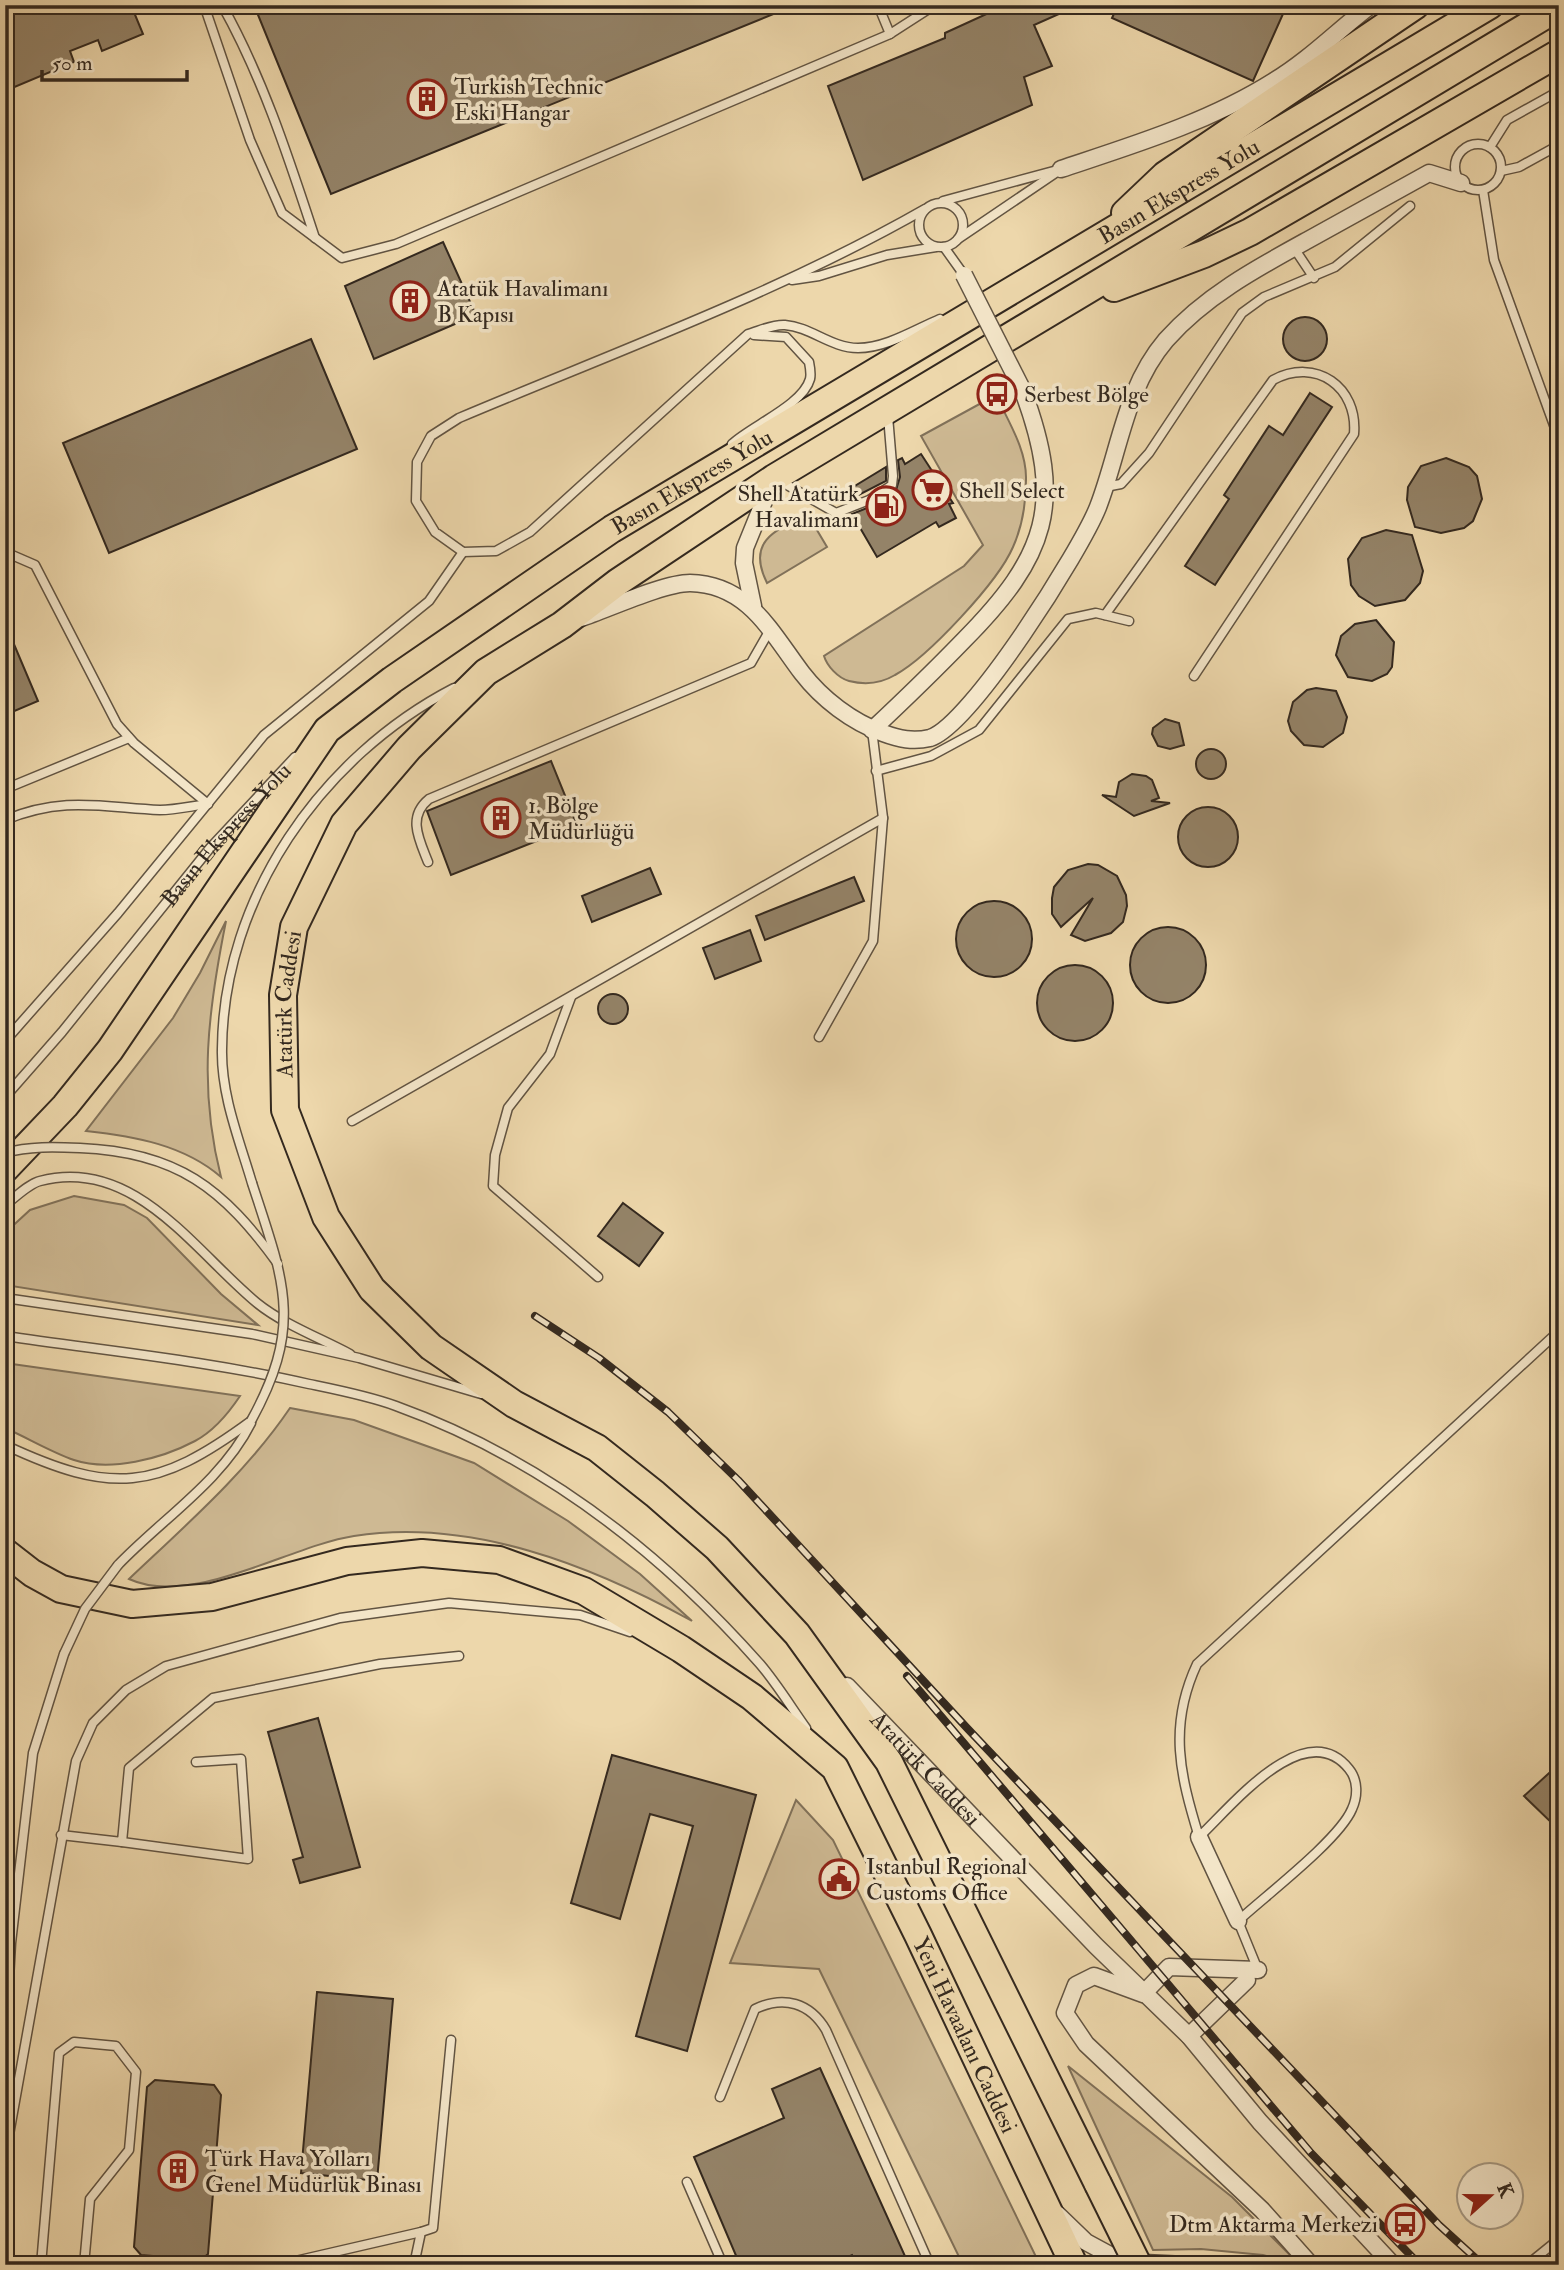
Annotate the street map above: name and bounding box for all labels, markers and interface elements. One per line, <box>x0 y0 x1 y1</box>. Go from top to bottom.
scale bar <box>42 38 187 82</box>
text: 50 m <box>52 50 93 77</box>
place label: Turkish Technic Eski Hangar <box>454 72 603 127</box>
building icon: Turkish Technic Eski Hangar <box>406 78 448 120</box>
street label: Basın Ekspress Yolu <box>1093 132 1265 251</box>
place label: Atatük Havalimanı B Kapısı <box>436 274 608 330</box>
building icon: Atatük Havalimanı B Kapısı <box>389 280 431 322</box>
bus stop icon: Serbest Bölge <box>976 373 1018 415</box>
place label: Serbest Bölge <box>1024 380 1149 409</box>
street label: Basın Ekspress Yolu <box>606 423 778 541</box>
supermarket icon: Shell Select <box>911 469 953 511</box>
place label: Shell Select <box>959 476 1065 505</box>
place label: Shell Atatürk Havalimanı <box>738 479 859 534</box>
fuel station icon: Shell Atatürk Havalimanı <box>865 485 907 527</box>
street label: Basın Ekspress Yolu <box>154 757 297 913</box>
place label: 1. Bölge Müdürlüğü <box>528 791 635 846</box>
building icon: 1. Bölge Müdürlüğü <box>480 797 522 839</box>
street label: Atatürk Caddesi <box>268 928 308 1079</box>
street label: Atatürk Caddesi <box>863 1705 987 1832</box>
place label: Istanbul Regional Customs Office <box>866 1852 1027 1907</box>
public building icon: Istanbul Regional Customs Office <box>818 1858 860 1900</box>
street label: Yeni Havaalanı Caddesi <box>906 1932 1023 2138</box>
place label: Türk Hava Yolları Genel Müdürlük Binası <box>205 2144 422 2199</box>
building icon: Türk Hava Yolları Genel Müdürlük Binası <box>157 2150 199 2192</box>
north arrow <box>1456 2162 1526 2232</box>
text: K <box>1491 2180 1519 2201</box>
bus stop icon: Dtm Aktarma Merkezi <box>1384 2203 1426 2245</box>
place label: Dtm Aktarma Merkezi <box>1169 2210 1378 2239</box>

